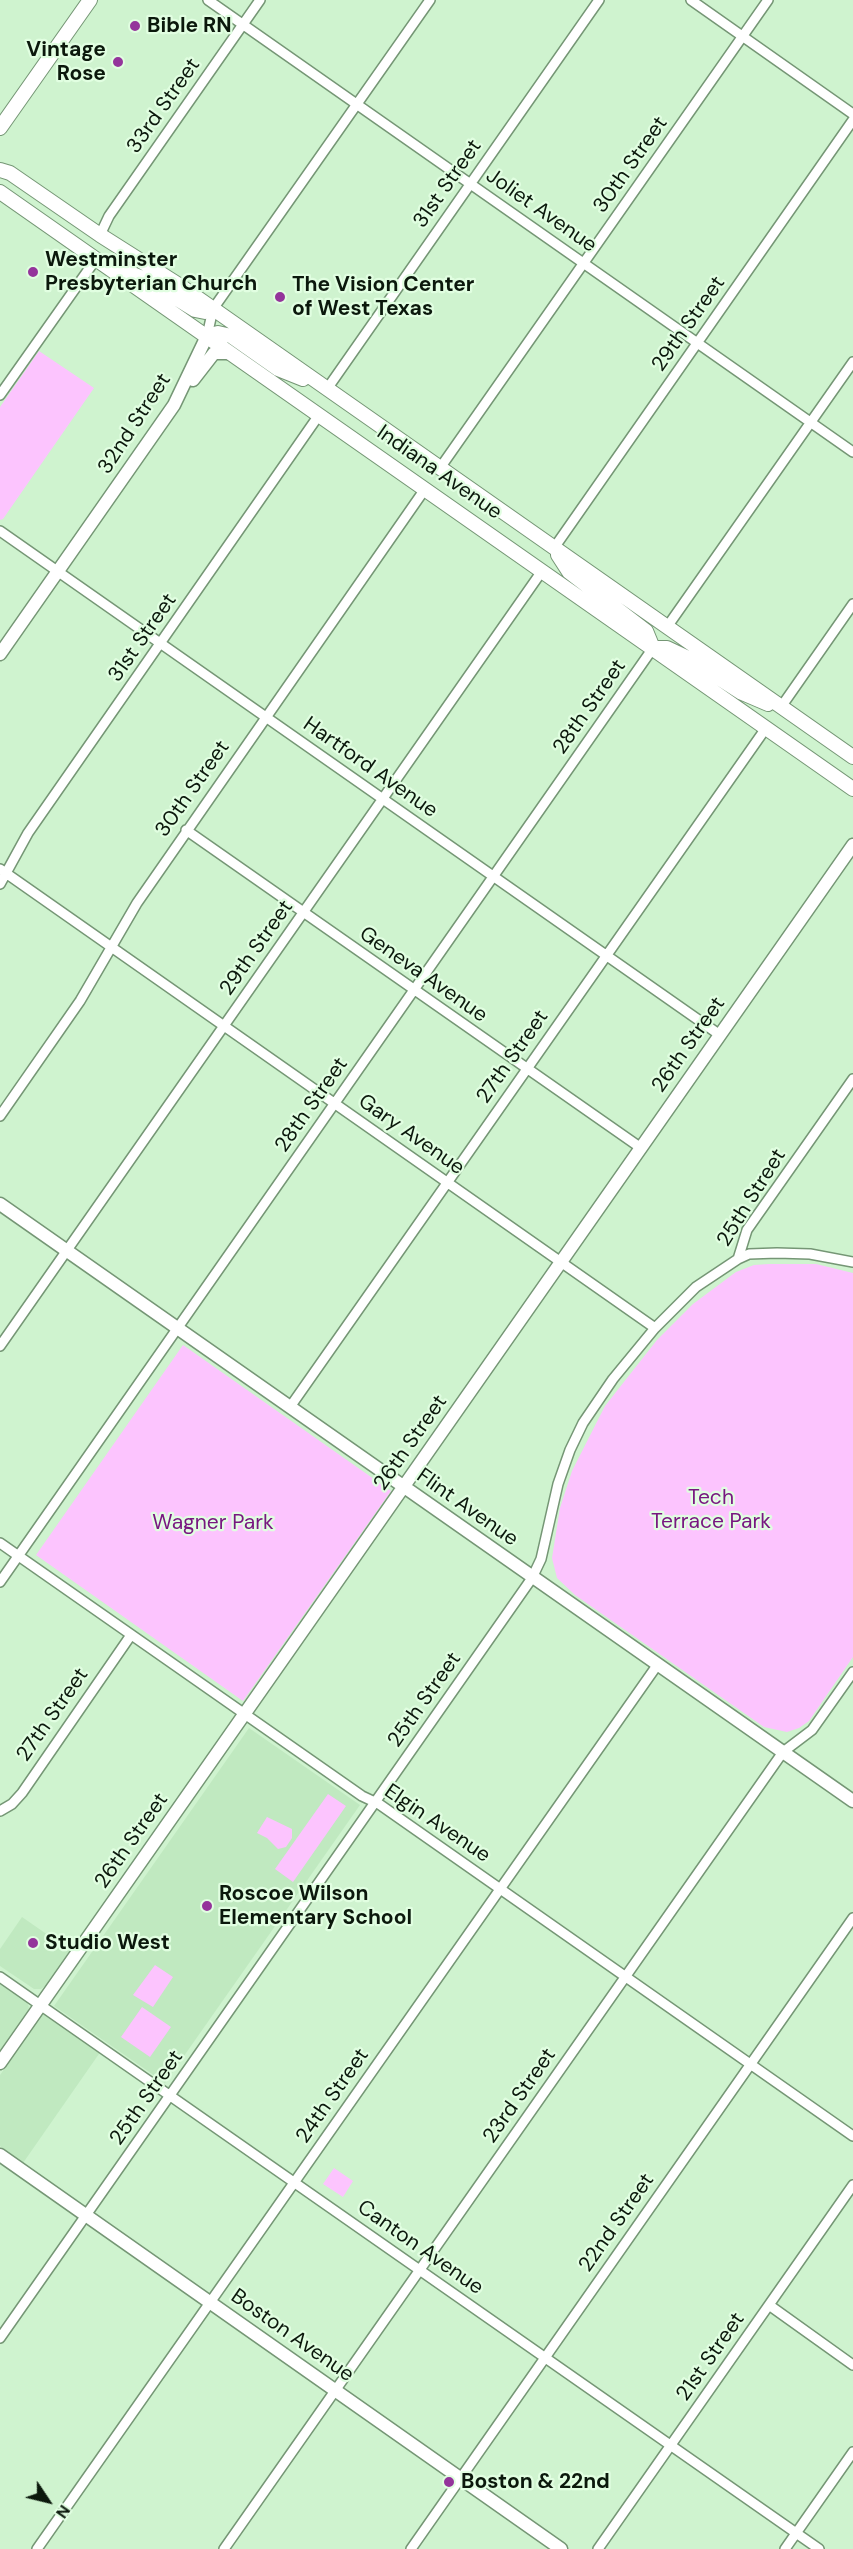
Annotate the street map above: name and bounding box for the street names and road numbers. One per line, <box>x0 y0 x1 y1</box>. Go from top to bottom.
street label: 33rd Street <box>122 54 206 158</box>
street label: 30th Street <box>589 112 673 218</box>
street label: 31st Street <box>408 135 488 233</box>
street label: Joliet Avenue <box>481 164 601 258</box>
street label: 29th Street <box>647 272 731 376</box>
street label: 32nd Street <box>93 369 177 479</box>
street label: Indiana Avenue <box>372 421 506 525</box>
street label: 31st Street <box>103 589 183 687</box>
street label: 28th Street <box>548 655 632 759</box>
street label: Hartford Avenue <box>298 712 442 824</box>
street label: 30th Street <box>151 736 235 842</box>
street label: 29th Street <box>215 896 299 1000</box>
street label: Geneva Avenue <box>354 922 492 1028</box>
street label: 26th Street <box>647 992 731 1098</box>
street label: 27th Street <box>472 1005 554 1109</box>
street label: 28th Street <box>270 1053 354 1157</box>
street label: Gary Avenue <box>353 1089 469 1181</box>
street label: 25th Street <box>712 1145 792 1251</box>
street label: 26th Street <box>369 1390 453 1496</box>
street label: Flint Avenue <box>411 1464 523 1552</box>
street label: 25th Street <box>383 1648 467 1752</box>
street label: 27th Street <box>12 1663 94 1767</box>
street label: Elgin Avenue <box>379 1779 495 1869</box>
street label: 26th Street <box>90 1788 174 1894</box>
street label: 24th Street <box>291 2044 375 2148</box>
street label: 23rd Street <box>478 2044 562 2148</box>
street label: 25th Street <box>105 2046 189 2150</box>
street label: 22nd Street <box>574 2169 660 2277</box>
street label: Canton Avenue <box>352 2195 488 2301</box>
street label: Boston Avenue <box>226 2284 358 2388</box>
street label: 21st Street <box>671 2308 751 2406</box>

